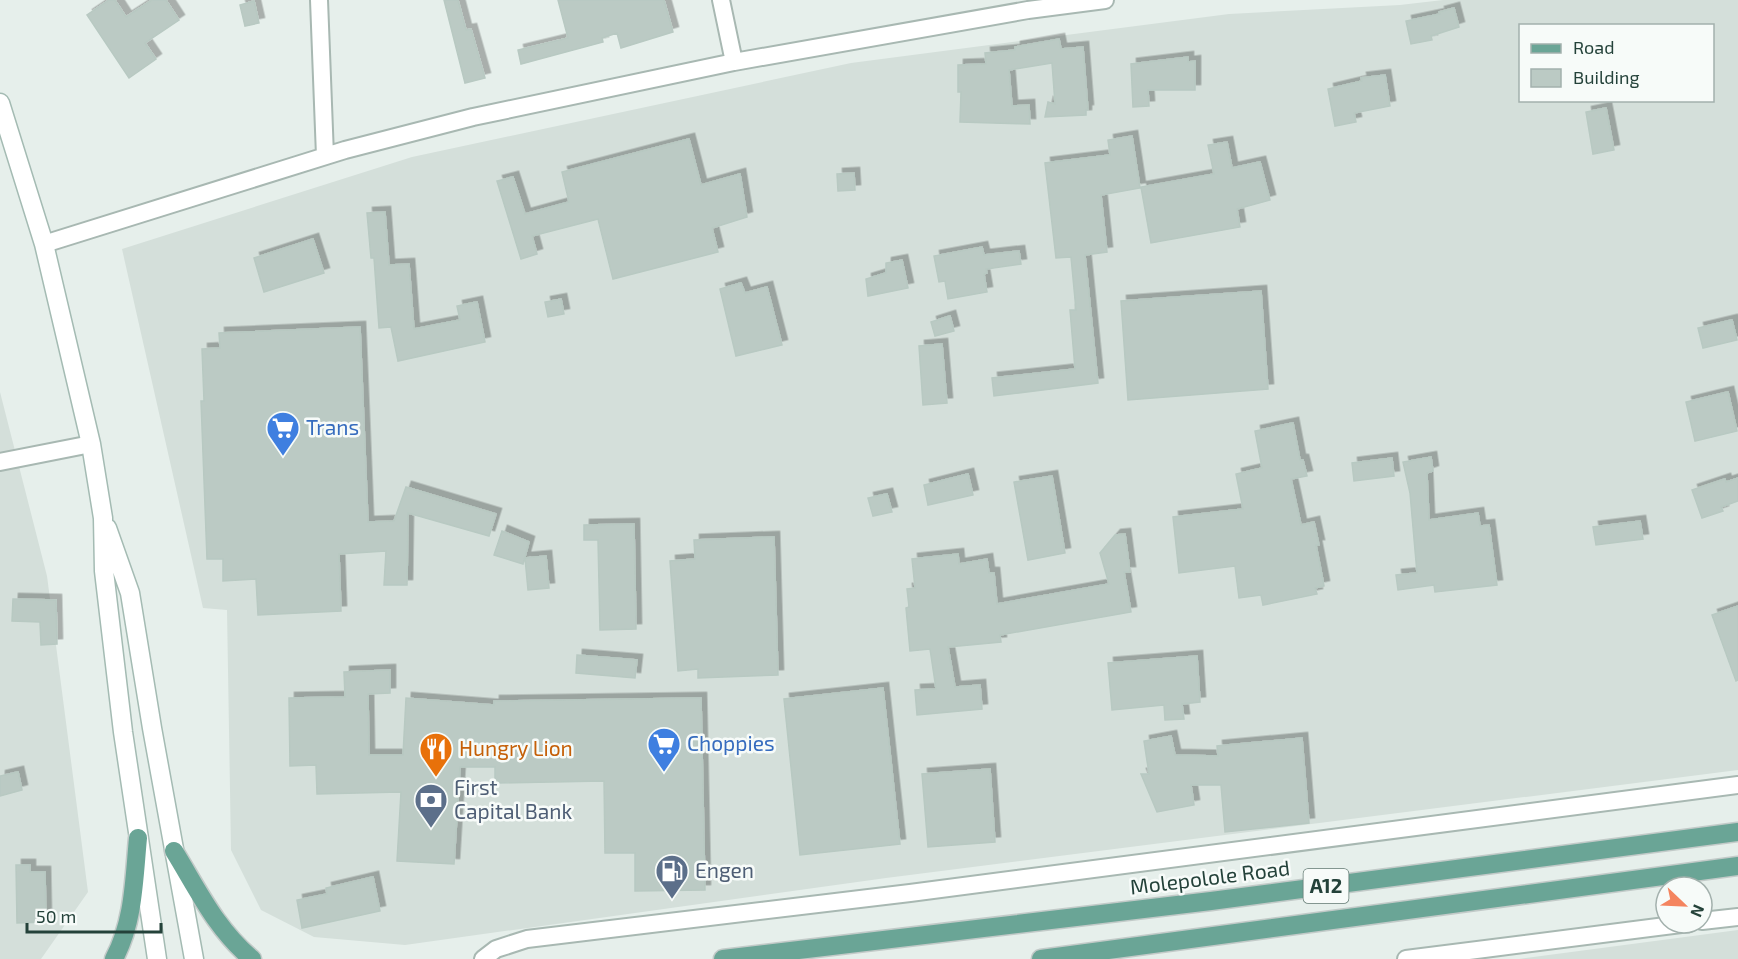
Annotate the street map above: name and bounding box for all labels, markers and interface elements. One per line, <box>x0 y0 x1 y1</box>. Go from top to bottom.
legend <box>1519 24 1714 102</box>
text: Road <box>1573 36 1614 58</box>
text: Building <box>1573 66 1640 88</box>
supermarket icon: Trans <box>265 410 301 457</box>
place label: Trans <box>306 414 359 439</box>
supermarket icon: Choppies <box>646 726 682 773</box>
place label: Choppies <box>687 730 775 755</box>
restaurant icon: Hungry Lion <box>418 731 454 778</box>
place label: Hungry Lion <box>459 735 573 760</box>
place label: First Capital Bank <box>454 774 573 823</box>
bank icon: First Capital Bank <box>413 782 449 829</box>
fuel station icon: Engen <box>654 853 690 900</box>
street label: Molepolole Road <box>1129 854 1291 899</box>
place label: Engen <box>695 857 754 882</box>
road number: A12 <box>1304 869 1348 903</box>
north arrow <box>1654 875 1714 935</box>
scale bar <box>27 896 160 934</box>
text: N <box>1687 902 1709 920</box>
text: 50 m <box>36 905 76 927</box>

